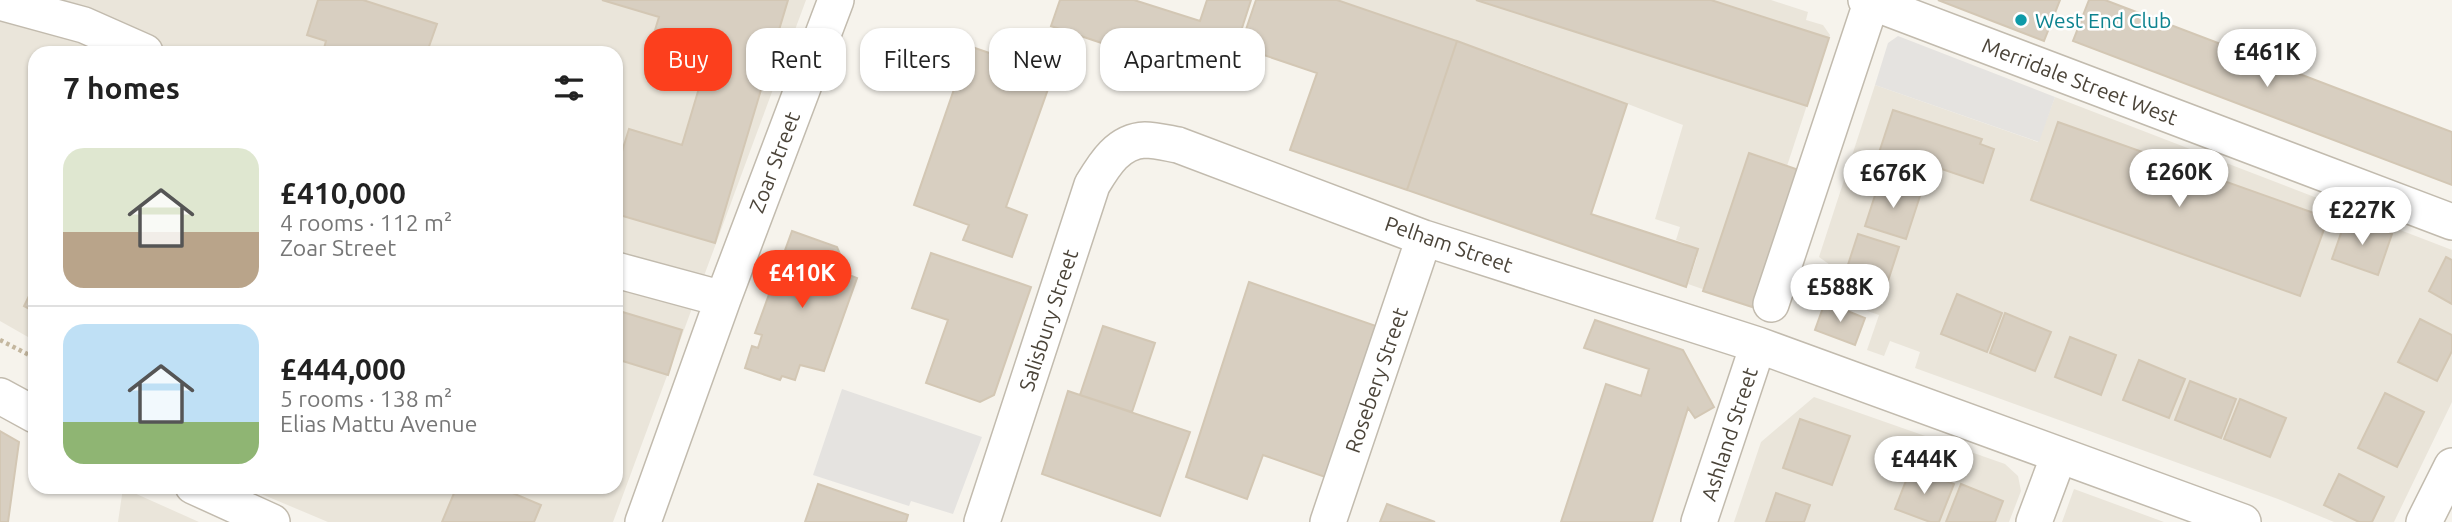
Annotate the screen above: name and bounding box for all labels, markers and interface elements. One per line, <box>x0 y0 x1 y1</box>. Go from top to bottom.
place label: West End Club <box>2035 8 2171 32</box>
marker: West End Club <box>2013 12 2029 28</box>
chip: Buy <box>644 28 732 91</box>
chip: Rent <box>746 28 846 91</box>
chip: Filters <box>860 28 975 91</box>
chip: New <box>989 28 1086 91</box>
chip: Apartment <box>1100 28 1265 91</box>
pin: £461K <box>2218 29 2316 89</box>
street label: Merridale Street West <box>1979 33 2181 129</box>
text: £461K <box>2233 39 2301 64</box>
icon: filters <box>550 69 588 107</box>
text: 7 homes <box>63 71 180 105</box>
street label: Zoar Street <box>744 108 804 216</box>
pin: £676K <box>1844 150 1942 210</box>
pin: £260K <box>2130 150 2228 209</box>
text: £260K <box>2145 159 2213 184</box>
text: £676K <box>1859 160 1927 185</box>
icon: home <box>119 176 203 260</box>
text: £410,000 <box>280 176 406 210</box>
pin: £227K <box>2313 188 2411 247</box>
text: £227K <box>2328 197 2396 222</box>
text: 4 rooms · 112 m² <box>280 210 452 235</box>
street label: Pelham Street <box>1382 211 1516 277</box>
text: Zoar Street <box>280 235 396 260</box>
street label: Salisbury Street <box>1014 246 1082 394</box>
pin: £410K <box>753 250 851 310</box>
text: £410K <box>768 260 836 285</box>
pin: £588K <box>1791 264 1889 324</box>
text: £588K <box>1806 274 1874 299</box>
street label: Rosebery Street <box>1340 304 1412 456</box>
icon: home <box>119 352 203 436</box>
text: £444,000 <box>280 352 406 386</box>
street label: Ashland Street <box>1696 364 1762 504</box>
text: 5 rooms · 138 m² <box>280 386 452 411</box>
text: Elias Mattu Avenue <box>280 411 477 436</box>
pin: £444K <box>1875 436 1973 496</box>
text: £444K <box>1890 446 1958 471</box>

